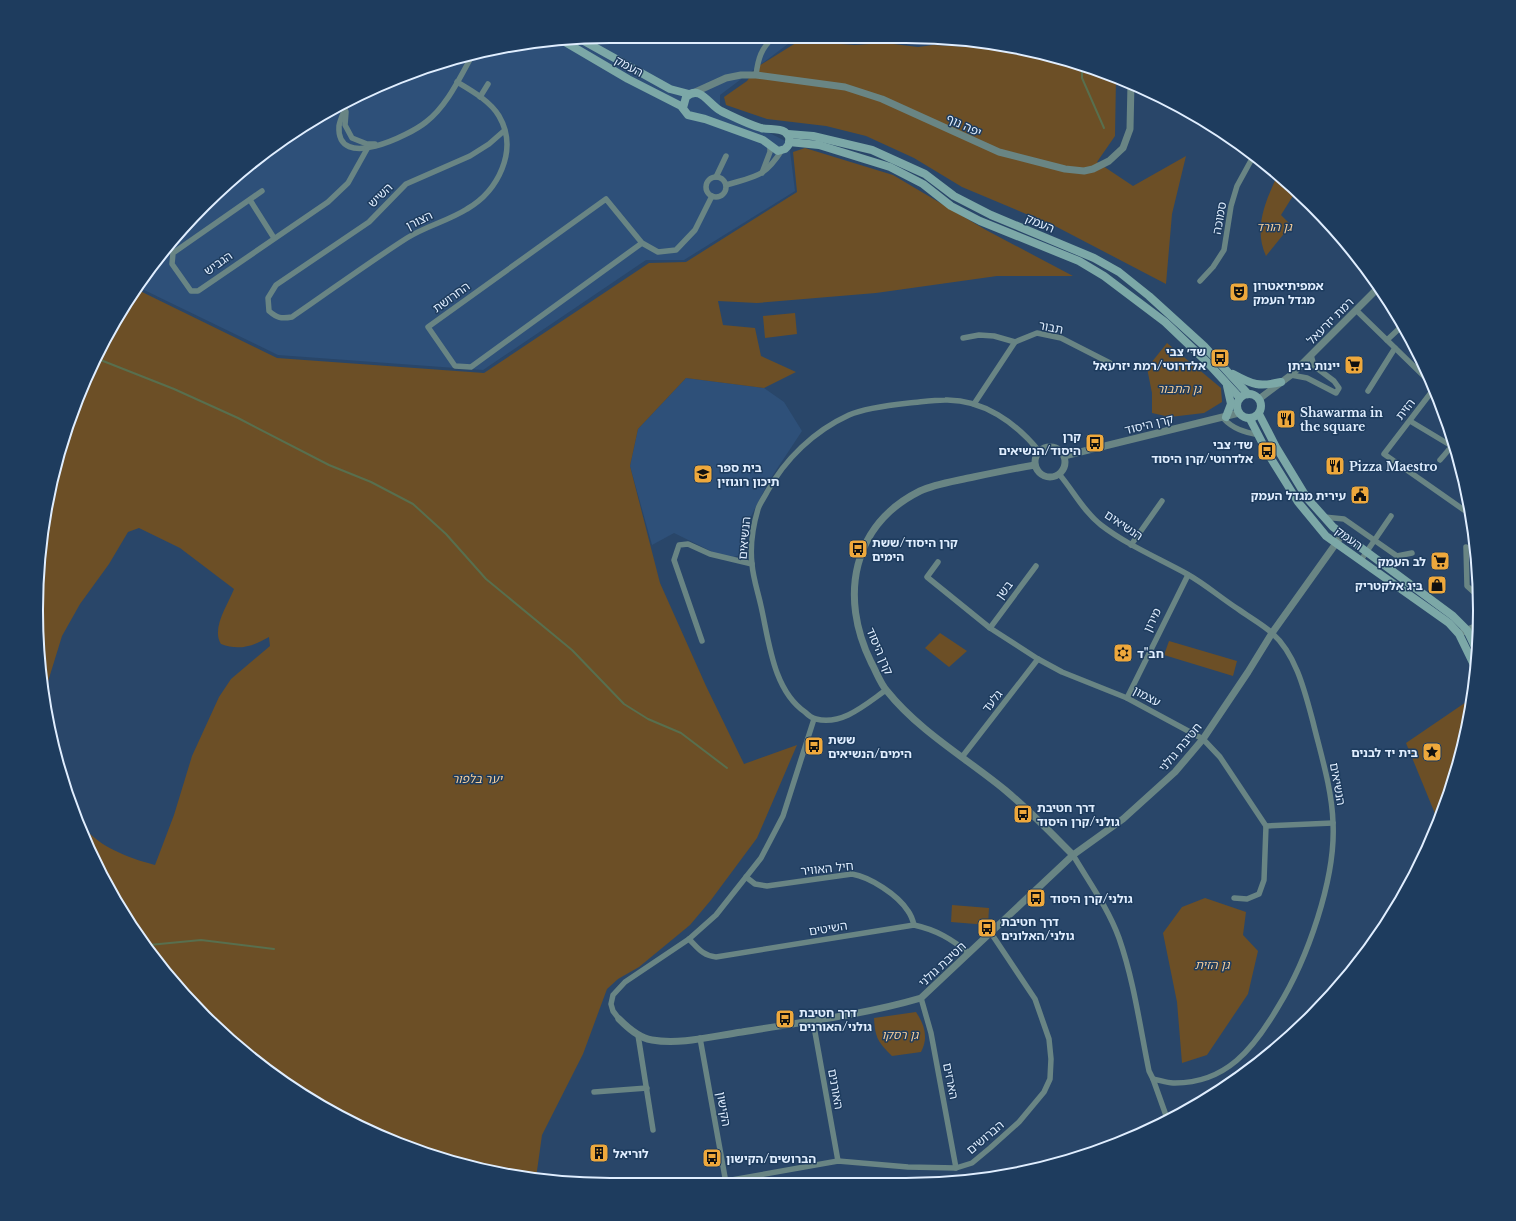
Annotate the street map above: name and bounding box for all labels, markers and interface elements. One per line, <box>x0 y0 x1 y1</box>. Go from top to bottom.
street label: העמק <box>612 52 646 80</box>
street label: יפה נוף <box>944 110 984 140</box>
street label: השיש <box>365 180 395 210</box>
street label: סמוכה <box>1209 200 1229 236</box>
street label: הצורן <box>403 207 435 233</box>
street label: העמק <box>1023 210 1057 236</box>
park label: גן הורד <box>1256 219 1293 234</box>
street label: הגביש <box>201 248 235 278</box>
street label: החרושת <box>429 278 473 316</box>
place label: אמפיתיאטרון מגדל העמק <box>1253 278 1324 307</box>
theatre icon: אמפיתיאטרון מגדל העמק <box>1228 281 1250 303</box>
street label: רמת יזרעאל <box>1303 294 1357 348</box>
street label: תבור <box>1037 317 1065 337</box>
place label: שד׳ צבי אלדרוטי/רמת יזרעאל <box>1093 344 1206 373</box>
bus stop icon: שד׳ צבי אלדרוטי/רמת יזרעאל <box>1209 347 1231 369</box>
supermarket icon: יינות ביתן <box>1343 354 1365 376</box>
place label: יינות ביתן <box>1287 358 1340 373</box>
park label: גן התבור <box>1157 381 1203 396</box>
street label: הזית <box>1392 395 1418 423</box>
place label: Shawarma in the square <box>1300 405 1383 434</box>
restaurant icon: Shawarma in the square <box>1275 408 1297 430</box>
street label: קרן היסוד <box>1123 411 1176 437</box>
place label: קרן היסוד/הנשיאים <box>998 429 1081 458</box>
bus stop icon: קרן היסוד/הנשיאים <box>1084 432 1106 454</box>
place label: שד׳ צבי אלדרוטי/קרן היסוד <box>1151 437 1253 466</box>
bus stop icon: שד׳ צבי אלדרוטי/קרן היסוד <box>1256 440 1278 462</box>
restaurant icon: Pizza Maestro <box>1324 455 1346 477</box>
place label: Pizza Maestro <box>1349 459 1437 474</box>
place label: בית ספר תיכון רוגוזין <box>717 460 779 489</box>
school or university icon: בית ספר תיכון רוגוזין <box>692 463 714 485</box>
public building icon: עירית מגדל העמק <box>1349 484 1371 506</box>
place label: עירית מגדל העמק <box>1251 488 1346 503</box>
street label: הנשיאים <box>1102 507 1146 543</box>
street label: הנשיאים <box>735 516 753 560</box>
street label: העמק <box>1332 523 1366 553</box>
place label: קרן היסוד/ששת הימים <box>872 535 958 564</box>
bus stop icon: קרן היסוד/ששת הימים <box>847 538 869 560</box>
supermarket icon: לב העמק <box>1429 550 1451 572</box>
place label: לב העמק <box>1378 554 1426 569</box>
shop icon: ביג אלקטריק <box>1426 574 1448 596</box>
street label: בשן <box>992 578 1016 602</box>
place label: ביג אלקטריק <box>1355 578 1423 593</box>
street label: מירון <box>1140 605 1164 635</box>
street label: קרן היסוד <box>863 625 897 677</box>
synagogue icon: חב"ד <box>1112 642 1134 664</box>
place label: חב"ד <box>1137 646 1164 661</box>
street label: עצמון <box>1131 683 1163 709</box>
street label: גלעד <box>979 686 1006 715</box>
street label: חטיבת גולני <box>1155 719 1205 774</box>
place label: ששת הימים/הנשיאים <box>828 732 912 761</box>
bus stop icon: ששת הימים/הנשיאים <box>803 735 825 757</box>
place icon: בית יד לבנים <box>1421 741 1443 763</box>
place label: בית יד לבנים <box>1351 745 1418 760</box>
street label: הנשיאים <box>1327 761 1349 807</box>
park label: יער בלפור <box>452 771 504 786</box>
place label: דרך חטיבת גולני/קרן היסוד <box>1037 800 1120 829</box>
bus stop icon: דרך חטיבת גולני/קרן היסוד <box>1012 803 1034 825</box>
street label: חיל האוויר <box>800 858 854 878</box>
bus stop icon: גולני/קרן היסוד <box>1025 887 1047 909</box>
place label: גולני/קרן היסוד <box>1050 891 1133 906</box>
place label: דרך חטיבת גולני/האלונים <box>1001 914 1074 943</box>
bus stop icon: דרך חטיבת גולני/האלונים <box>976 917 998 939</box>
street label: השיטים <box>808 918 848 938</box>
street label: חטיבת גולני <box>915 938 969 990</box>
park label: גן הזית <box>1195 957 1231 972</box>
place label: דרך חטיבת גולני/האורנים <box>799 1005 872 1034</box>
bus stop icon: דרך חטיבת גולני/האורנים <box>774 1008 796 1030</box>
park label: גן רסקו <box>882 1027 920 1042</box>
street label: הארזים <box>940 1062 962 1100</box>
street label: האורנים <box>825 1068 847 1110</box>
street label: הקישון <box>714 1091 734 1127</box>
street label: הברושים <box>963 1117 1007 1157</box>
building icon: לוריאל <box>588 1142 610 1164</box>
place label: לוריאל <box>613 1146 649 1161</box>
bus stop icon: הברושים/הקישון <box>701 1147 723 1169</box>
place label: הברושים/הקישון <box>726 1151 816 1166</box>

